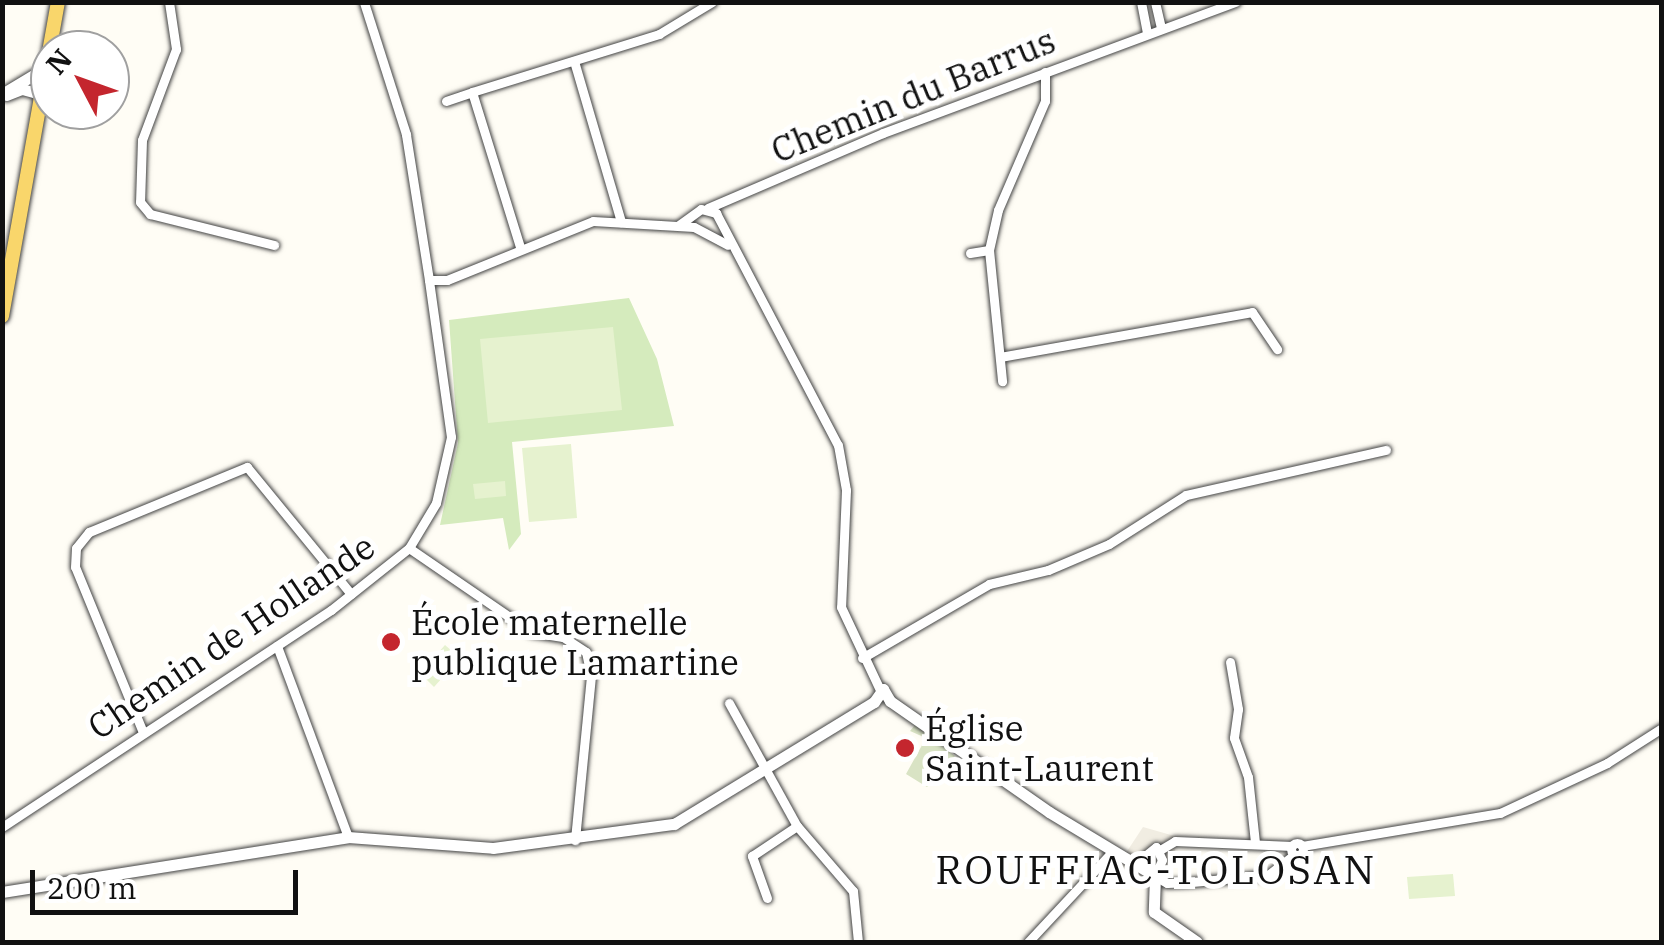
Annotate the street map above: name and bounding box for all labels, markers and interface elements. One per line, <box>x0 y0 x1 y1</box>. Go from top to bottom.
street label: Chemin du Barrus <box>765 19 1061 171</box>
north arrow <box>30 30 130 130</box>
text: N <box>37 41 80 82</box>
street label: Chemin de Hollande <box>80 525 382 747</box>
place label: École maternelle publique Lamartine <box>411 601 739 683</box>
marker: École maternelle publique Lamartine <box>380 631 402 653</box>
place label: Église Saint-Laurent <box>925 707 1154 789</box>
marker: Église Saint-Laurent <box>894 737 916 759</box>
district label: ROUFFIAC-TOLOSAN <box>935 845 1377 893</box>
scale bar <box>35 850 302 912</box>
text: 200 m <box>47 868 137 907</box>

